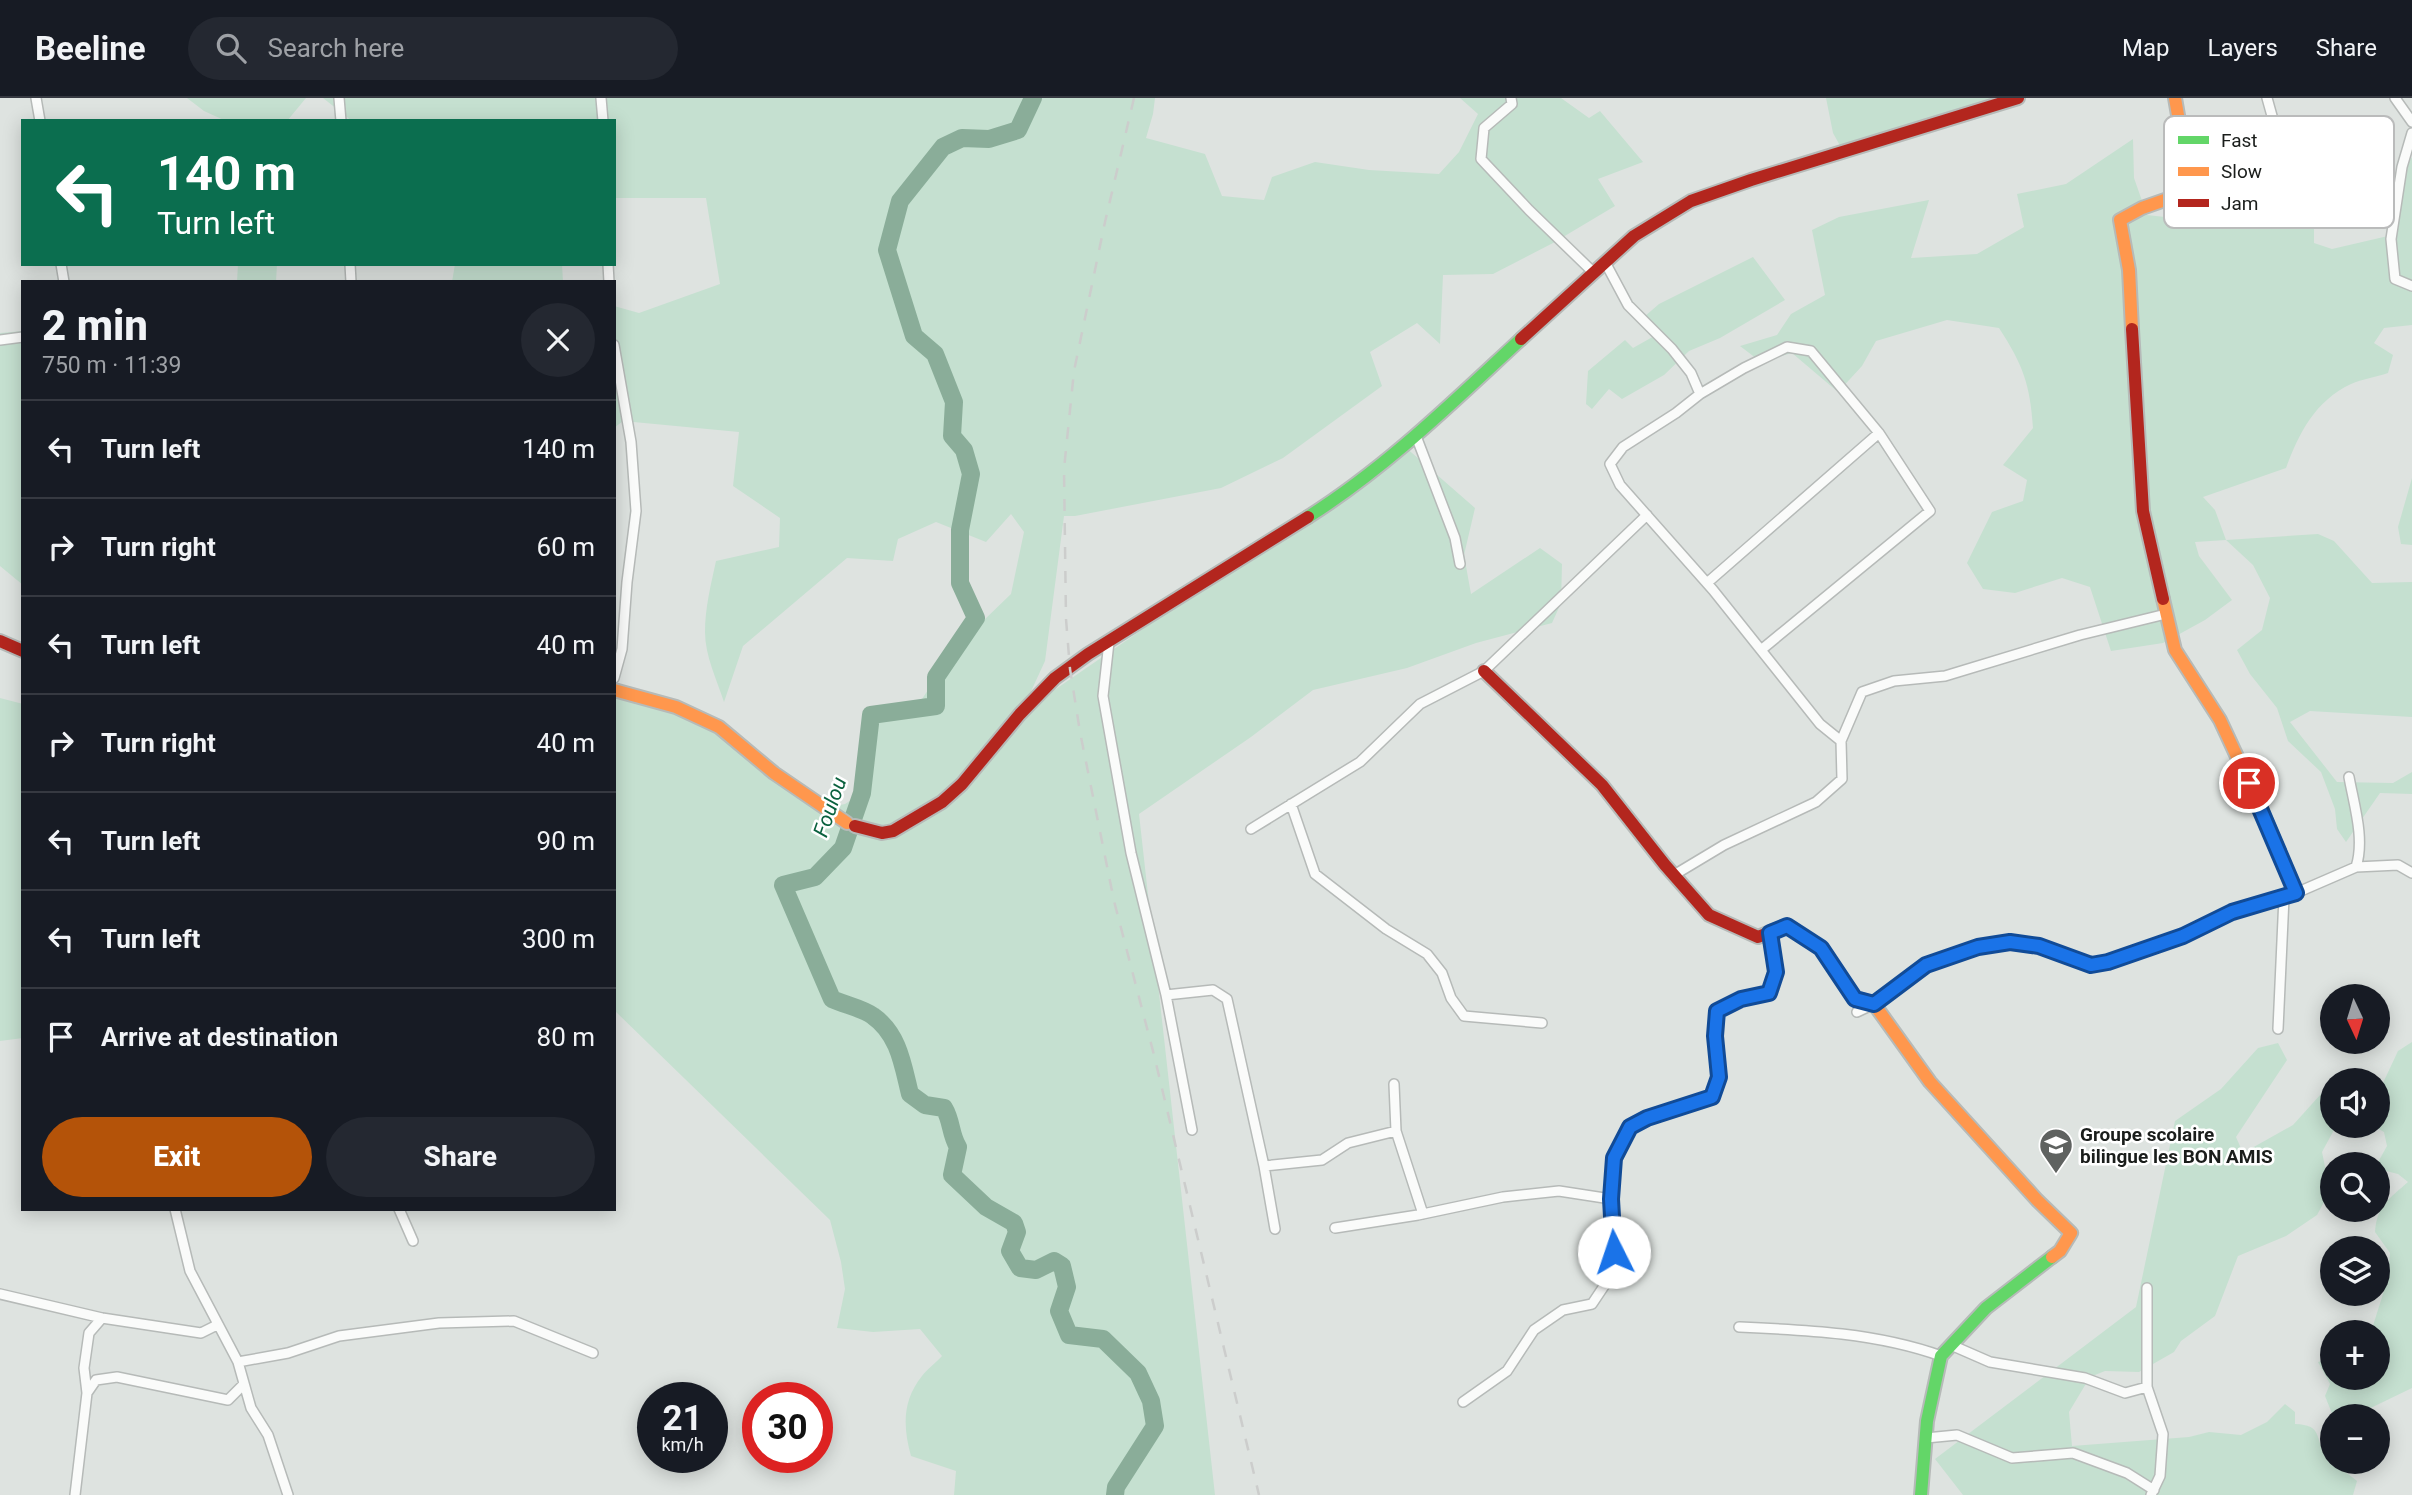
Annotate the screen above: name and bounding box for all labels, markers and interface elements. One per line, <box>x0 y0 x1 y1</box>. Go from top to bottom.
search box <box>188 17 678 80</box>
text: Beeline <box>35 29 146 68</box>
icon: search <box>212 29 250 67</box>
text: Search here <box>268 33 404 63</box>
text: Map <box>2122 34 2170 62</box>
text: Layers <box>2208 34 2278 62</box>
text: Share <box>2316 34 2377 62</box>
legend <box>2164 116 2394 228</box>
text: Fast <box>2221 129 2258 152</box>
text: 140 m <box>157 145 296 202</box>
icon: left <box>42 147 133 238</box>
text: Slow <box>2221 160 2262 183</box>
text: Jam <box>2221 192 2258 215</box>
text: Turn left <box>157 204 275 242</box>
text: 2 min <box>42 301 148 350</box>
button: close <box>521 303 595 377</box>
text: 750 m · 11:39 <box>42 352 181 379</box>
icon: left <box>42 430 80 468</box>
text: Turn left <box>101 434 200 464</box>
text: 140 m <box>522 434 595 464</box>
icon: right <box>42 528 80 566</box>
text: Turn right <box>101 532 216 562</box>
text: 60 m <box>537 532 595 562</box>
icon: left <box>42 626 80 664</box>
text: Turn left <box>101 630 200 660</box>
text: 40 m <box>537 630 595 660</box>
icon: right <box>42 724 80 762</box>
text: Turn right <box>101 728 216 758</box>
text: 40 m <box>537 728 595 758</box>
pin <box>2219 753 2279 813</box>
icon: arrive <box>2230 764 2268 802</box>
water label: Foulou <box>809 774 851 840</box>
icon: left <box>42 822 80 860</box>
text: Turn left <box>101 826 200 856</box>
text: 90 m <box>537 826 595 856</box>
icon: left <box>42 920 80 958</box>
text: Turn left <box>101 924 200 954</box>
text: 300 m <box>522 924 595 954</box>
north arrow <box>2320 984 2390 1054</box>
map controls <box>2320 984 2390 1474</box>
icon: arrive <box>42 1018 80 1056</box>
text: Arrive at destination <box>101 1022 338 1052</box>
text: 80 m <box>537 1022 595 1052</box>
button: sound <box>2320 1068 2390 1138</box>
button: Exit <box>42 1117 312 1197</box>
button: Share <box>326 1117 595 1197</box>
place label: Groupe scolaire bilingue les BON AMIS <box>2080 1123 2273 1168</box>
school or university icon: Groupe scolaire bilingue les BON AMIS <box>2037 1126 2075 1175</box>
button: search <box>2320 1152 2390 1222</box>
position arrow <box>1577 1215 1651 1289</box>
button: layers <box>2320 1236 2390 1306</box>
button: + <box>2320 1320 2390 1390</box>
speed limit sign: 30 <box>742 1382 833 1473</box>
text: 21 <box>662 1398 703 1439</box>
button: − <box>2320 1404 2390 1474</box>
text: km/h <box>661 1434 704 1455</box>

